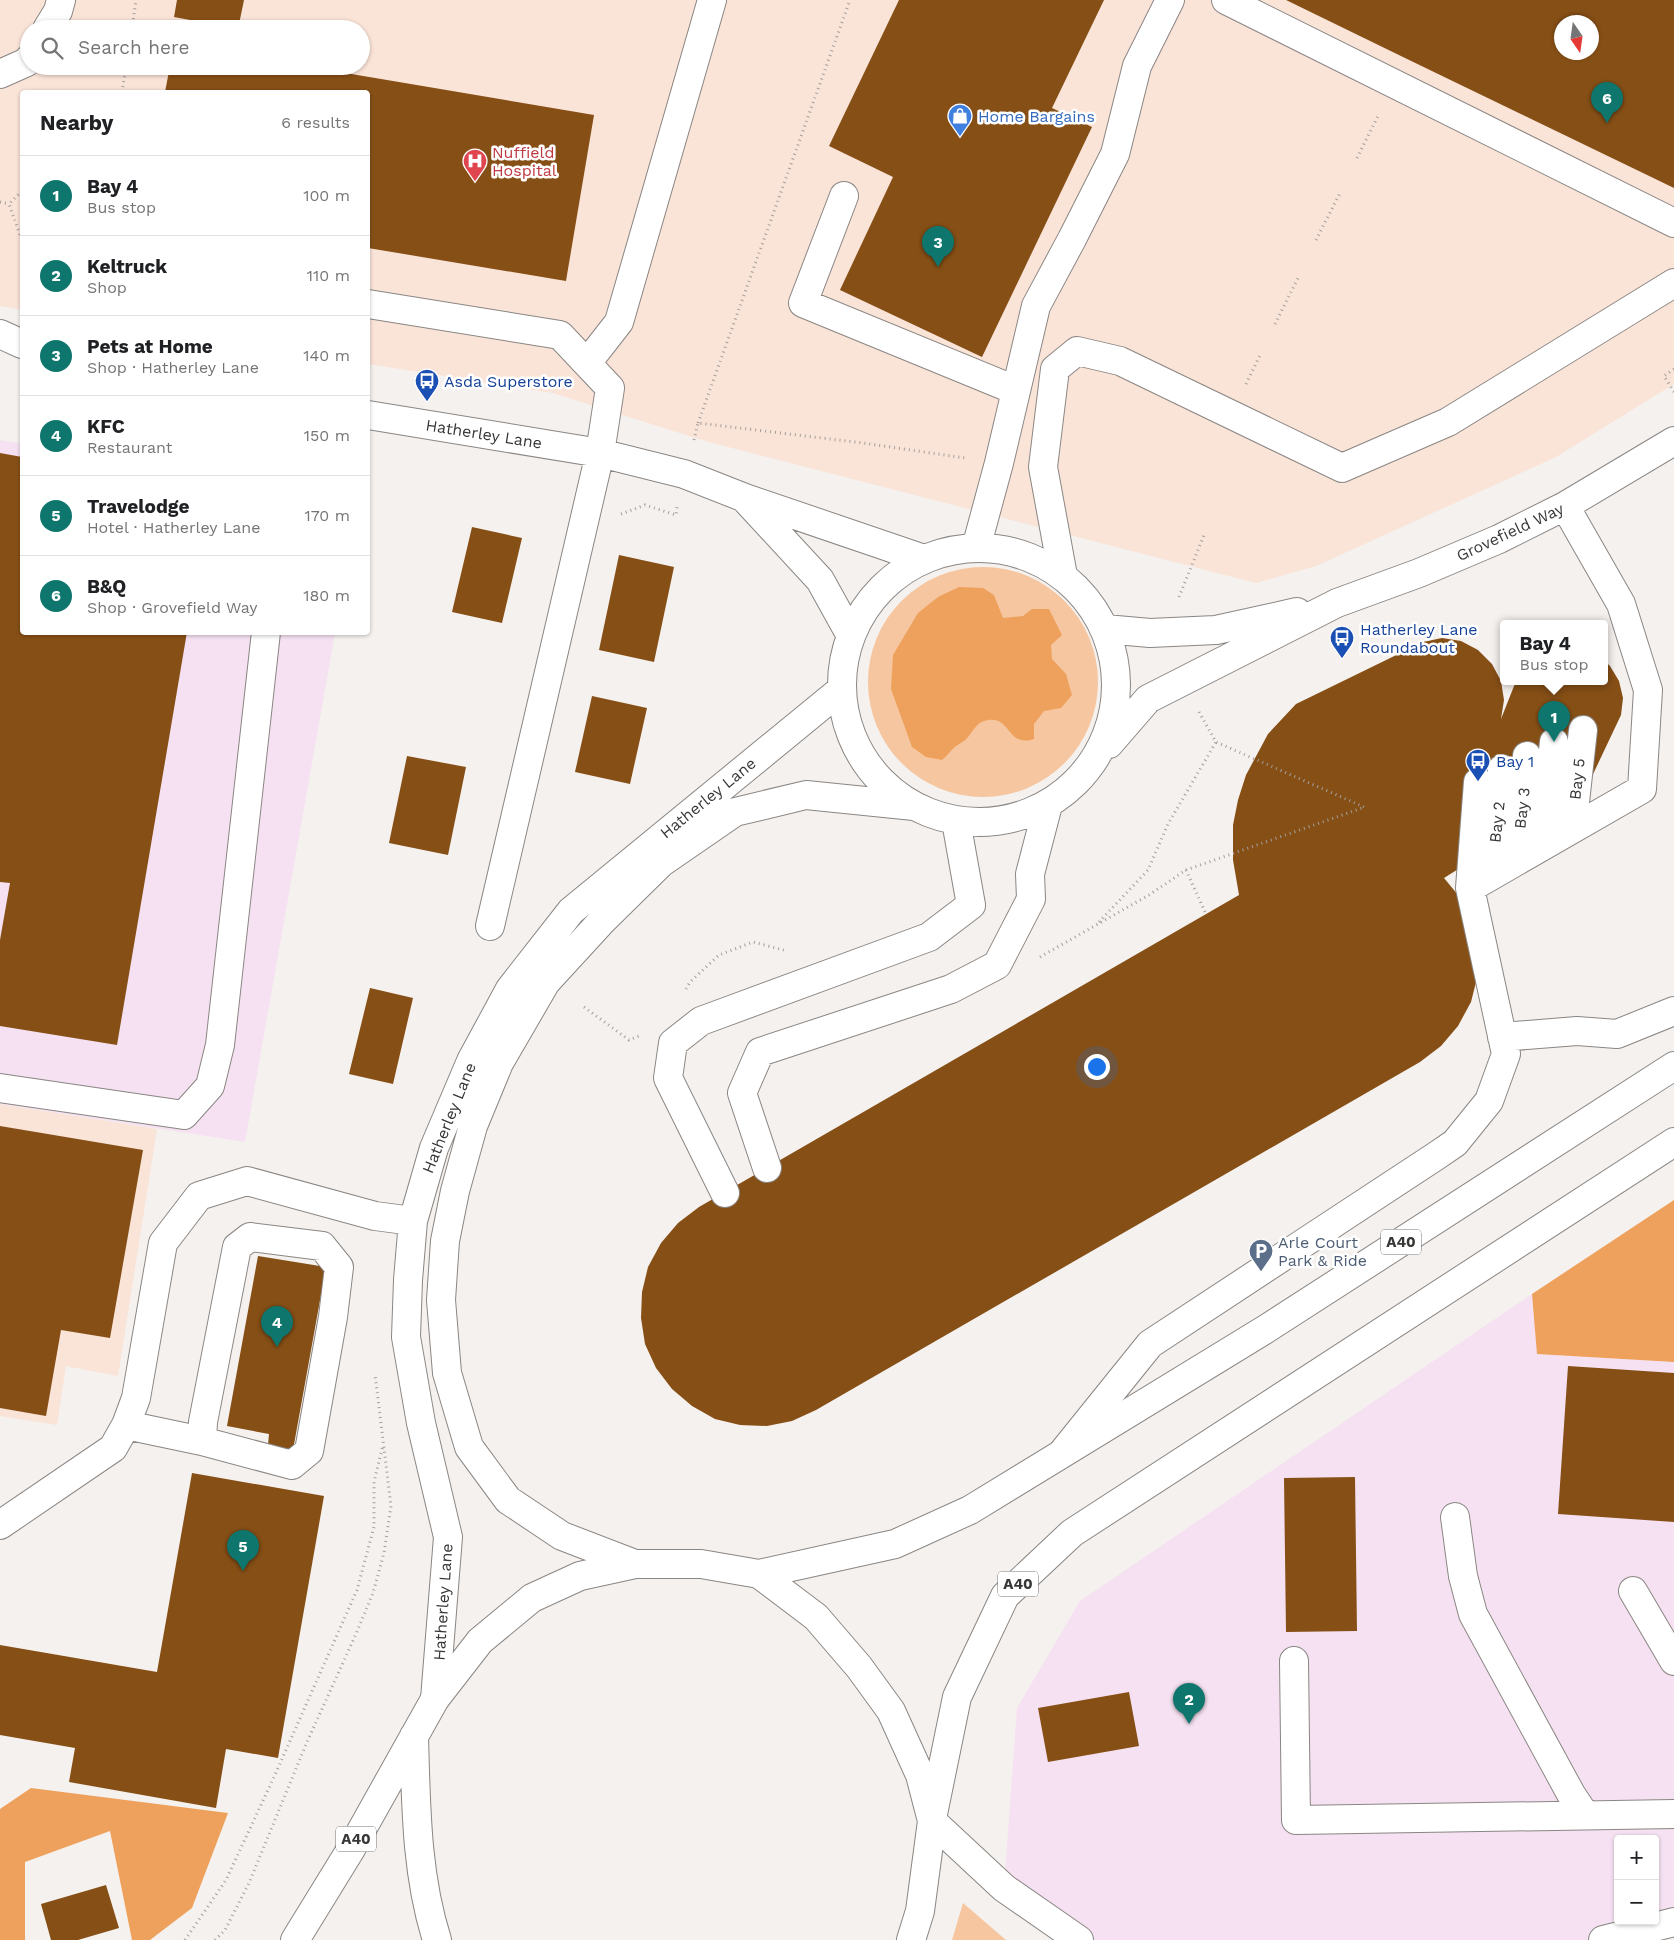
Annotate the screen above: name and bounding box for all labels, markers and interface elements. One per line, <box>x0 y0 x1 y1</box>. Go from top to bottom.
north arrow <box>1554 15 1599 60</box>
search box <box>20 20 370 75</box>
icon: search <box>38 34 66 62</box>
text: Search here <box>78 36 189 59</box>
pin: 6 <box>1591 82 1623 123</box>
shop icon: Home Bargains <box>947 103 973 137</box>
place label: Home Bargains <box>978 107 1095 126</box>
text: Nearby <box>40 110 113 135</box>
text: 6 results <box>281 113 350 132</box>
place label: Nuffield Hospital <box>492 143 557 180</box>
hospital icon: Nuffield Hospital <box>462 148 488 182</box>
text: Bay 4 <box>87 175 138 198</box>
text: 1 <box>53 186 59 205</box>
text: 100 m <box>303 186 350 205</box>
text: Bus stop <box>87 198 156 217</box>
pin: 3 <box>922 226 954 267</box>
text: Keltruck <box>87 255 167 278</box>
text: 2 <box>51 266 61 285</box>
text: 110 m <box>307 266 350 285</box>
text: Shop <box>87 278 127 297</box>
text: Pets at Home <box>87 335 213 358</box>
text: 3 <box>51 346 61 365</box>
text: 140 m <box>303 346 350 365</box>
text: Shop · Hatherley Lane <box>87 358 259 377</box>
bus stop icon: Asda Superstore <box>414 368 440 402</box>
place label: Asda Superstore <box>444 372 573 391</box>
text: KFC <box>87 415 125 438</box>
street label: Hatherley Lane <box>424 415 544 453</box>
text: 4 <box>51 426 61 445</box>
text: 150 m <box>304 426 350 445</box>
text: Restaurant <box>87 438 173 457</box>
text: Travelodge <box>87 495 190 518</box>
street label: Grovefield Way <box>1453 499 1567 565</box>
text: 5 <box>51 506 61 525</box>
text: 170 m <box>304 506 350 525</box>
text: Hotel · Hatherley Lane <box>87 518 260 537</box>
text: B&Q <box>87 575 126 598</box>
text: 6 <box>51 586 61 605</box>
text: 180 m <box>303 586 350 605</box>
text: Shop · Grovefield Way <box>87 598 258 617</box>
place label: Hatherley Lane Roundabout <box>1360 620 1478 657</box>
popup <box>1500 620 1608 685</box>
bus stop icon: Hatherley Lane Roundabout <box>1329 625 1355 659</box>
text: Bay 4 <box>1520 632 1571 655</box>
text: Bus stop <box>1520 655 1588 674</box>
pin: 1 <box>1538 701 1570 742</box>
bus stop icon: Bay 1 <box>1465 748 1491 782</box>
place label: Bay 1 <box>1496 752 1534 771</box>
street label: Hatherley Lane <box>656 754 760 842</box>
street label: Bay 5 <box>1565 757 1589 801</box>
street label: Bay 3 <box>1510 786 1534 830</box>
street label: Bay 2 <box>1485 800 1509 844</box>
your location <box>1084 1054 1110 1080</box>
street label: Hatherley Lane <box>418 1060 480 1176</box>
road number: A40 <box>1381 1230 1421 1254</box>
place label: Arle Court Park & Ride <box>1278 1233 1367 1270</box>
parking icon: Arle Court Park & Ride <box>1248 1238 1274 1272</box>
pin: 4 <box>261 1306 293 1347</box>
pin: 5 <box>227 1530 259 1571</box>
street label: Hatherley Lane <box>429 1543 457 1661</box>
road number: A40 <box>998 1572 1038 1596</box>
pin: 2 <box>1173 1683 1205 1724</box>
road number: A40 <box>336 1826 376 1852</box>
map controls <box>1614 1835 1659 1925</box>
button: + <box>1614 1835 1659 1880</box>
button: − <box>1614 1880 1659 1925</box>

